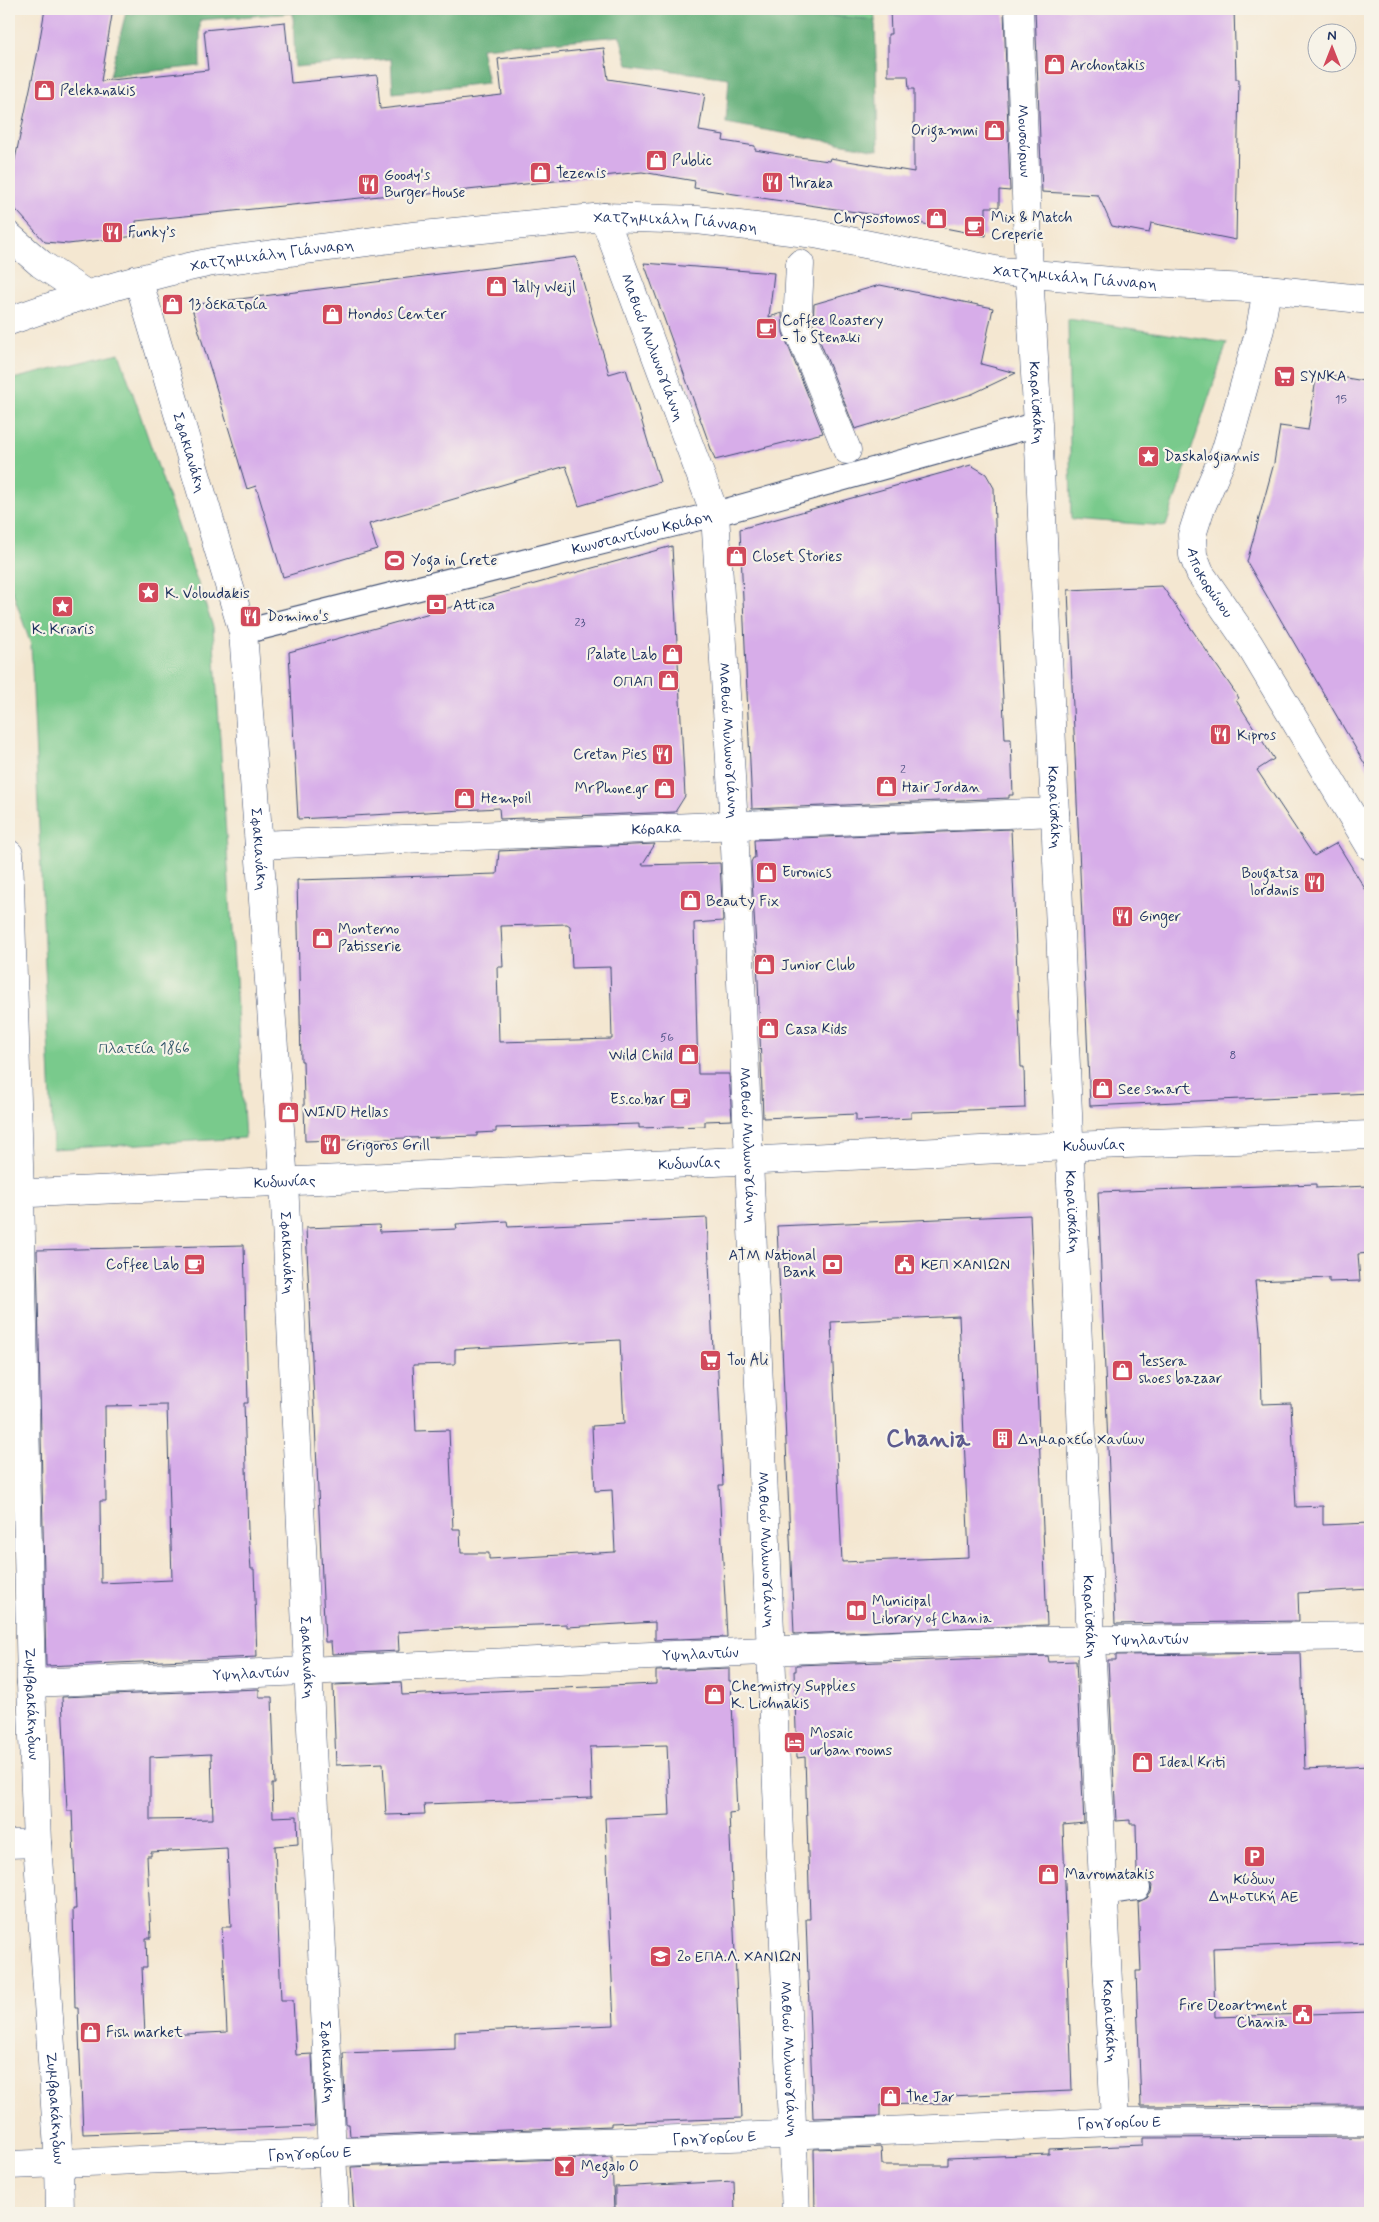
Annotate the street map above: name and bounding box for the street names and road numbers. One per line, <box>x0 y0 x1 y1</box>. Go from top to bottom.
street label: Μουσούρων <box>1012 104 1034 178</box>
street label: Χατζημιχάλη Γιάνναρη <box>593 208 759 238</box>
street label: Χατζημιχάλη Γιάνναρη <box>189 235 355 277</box>
street label: Χατζημιχάλη Γιάνναρη <box>991 261 1158 294</box>
street label: Μαθιού Μυλωνογιάννη <box>615 271 689 424</box>
street label: Καραϊσκάκη <box>1023 361 1048 445</box>
street label: Σφακιανάκη <box>167 410 210 495</box>
street label: Κωνσταντίνου Κριάρη <box>570 506 714 560</box>
street label: Αποκορώνου <box>1182 547 1237 622</box>
street label: Μαθιού Μυλωνογιάννη <box>713 662 743 819</box>
street label: Καραϊσκάκη <box>1042 765 1066 850</box>
street label: Σφακιανάκη <box>245 807 271 891</box>
street label: Κόρακα <box>631 818 683 841</box>
street label: Μαθιού Μυλωνογιάννη <box>734 1067 761 1224</box>
street label: Κυδωνίας <box>1063 1135 1126 1157</box>
street label: Κυδωνίας <box>658 1153 721 1176</box>
street label: Καραϊσκάκη <box>1060 1170 1083 1254</box>
street label: Κυδωνίας <box>253 1171 317 1194</box>
street label: Σφακιανάκη <box>274 1211 299 1295</box>
street label: Μαθιού Μυλωνογιάννη <box>752 1471 779 1628</box>
street label: Καραϊσκάκη <box>1077 1575 1101 1659</box>
street label: Σφακιανάκη <box>294 1616 319 1699</box>
street label: Υψηλαντών <box>1112 1630 1189 1651</box>
street label: Υψηλαντών <box>662 1643 740 1666</box>
street label: Ζυμβρακάκηδων <box>19 1648 43 1761</box>
street label: Υψηλαντών <box>212 1663 290 1686</box>
street label: Καραϊσκάκη <box>1097 1979 1121 2063</box>
street label: Μαθιού Μυλωνογιάννη <box>775 1981 802 2138</box>
street label: Σφακιανάκη <box>314 2020 339 2104</box>
street label: Ζυμβρακάκηδων <box>40 2051 68 2165</box>
street label: Γρηγορίου Ε <box>1077 2113 1161 2134</box>
street label: Γρηγορίου Ε <box>672 2127 757 2150</box>
street label: Γρηγορίου Ε <box>267 2143 352 2166</box>

